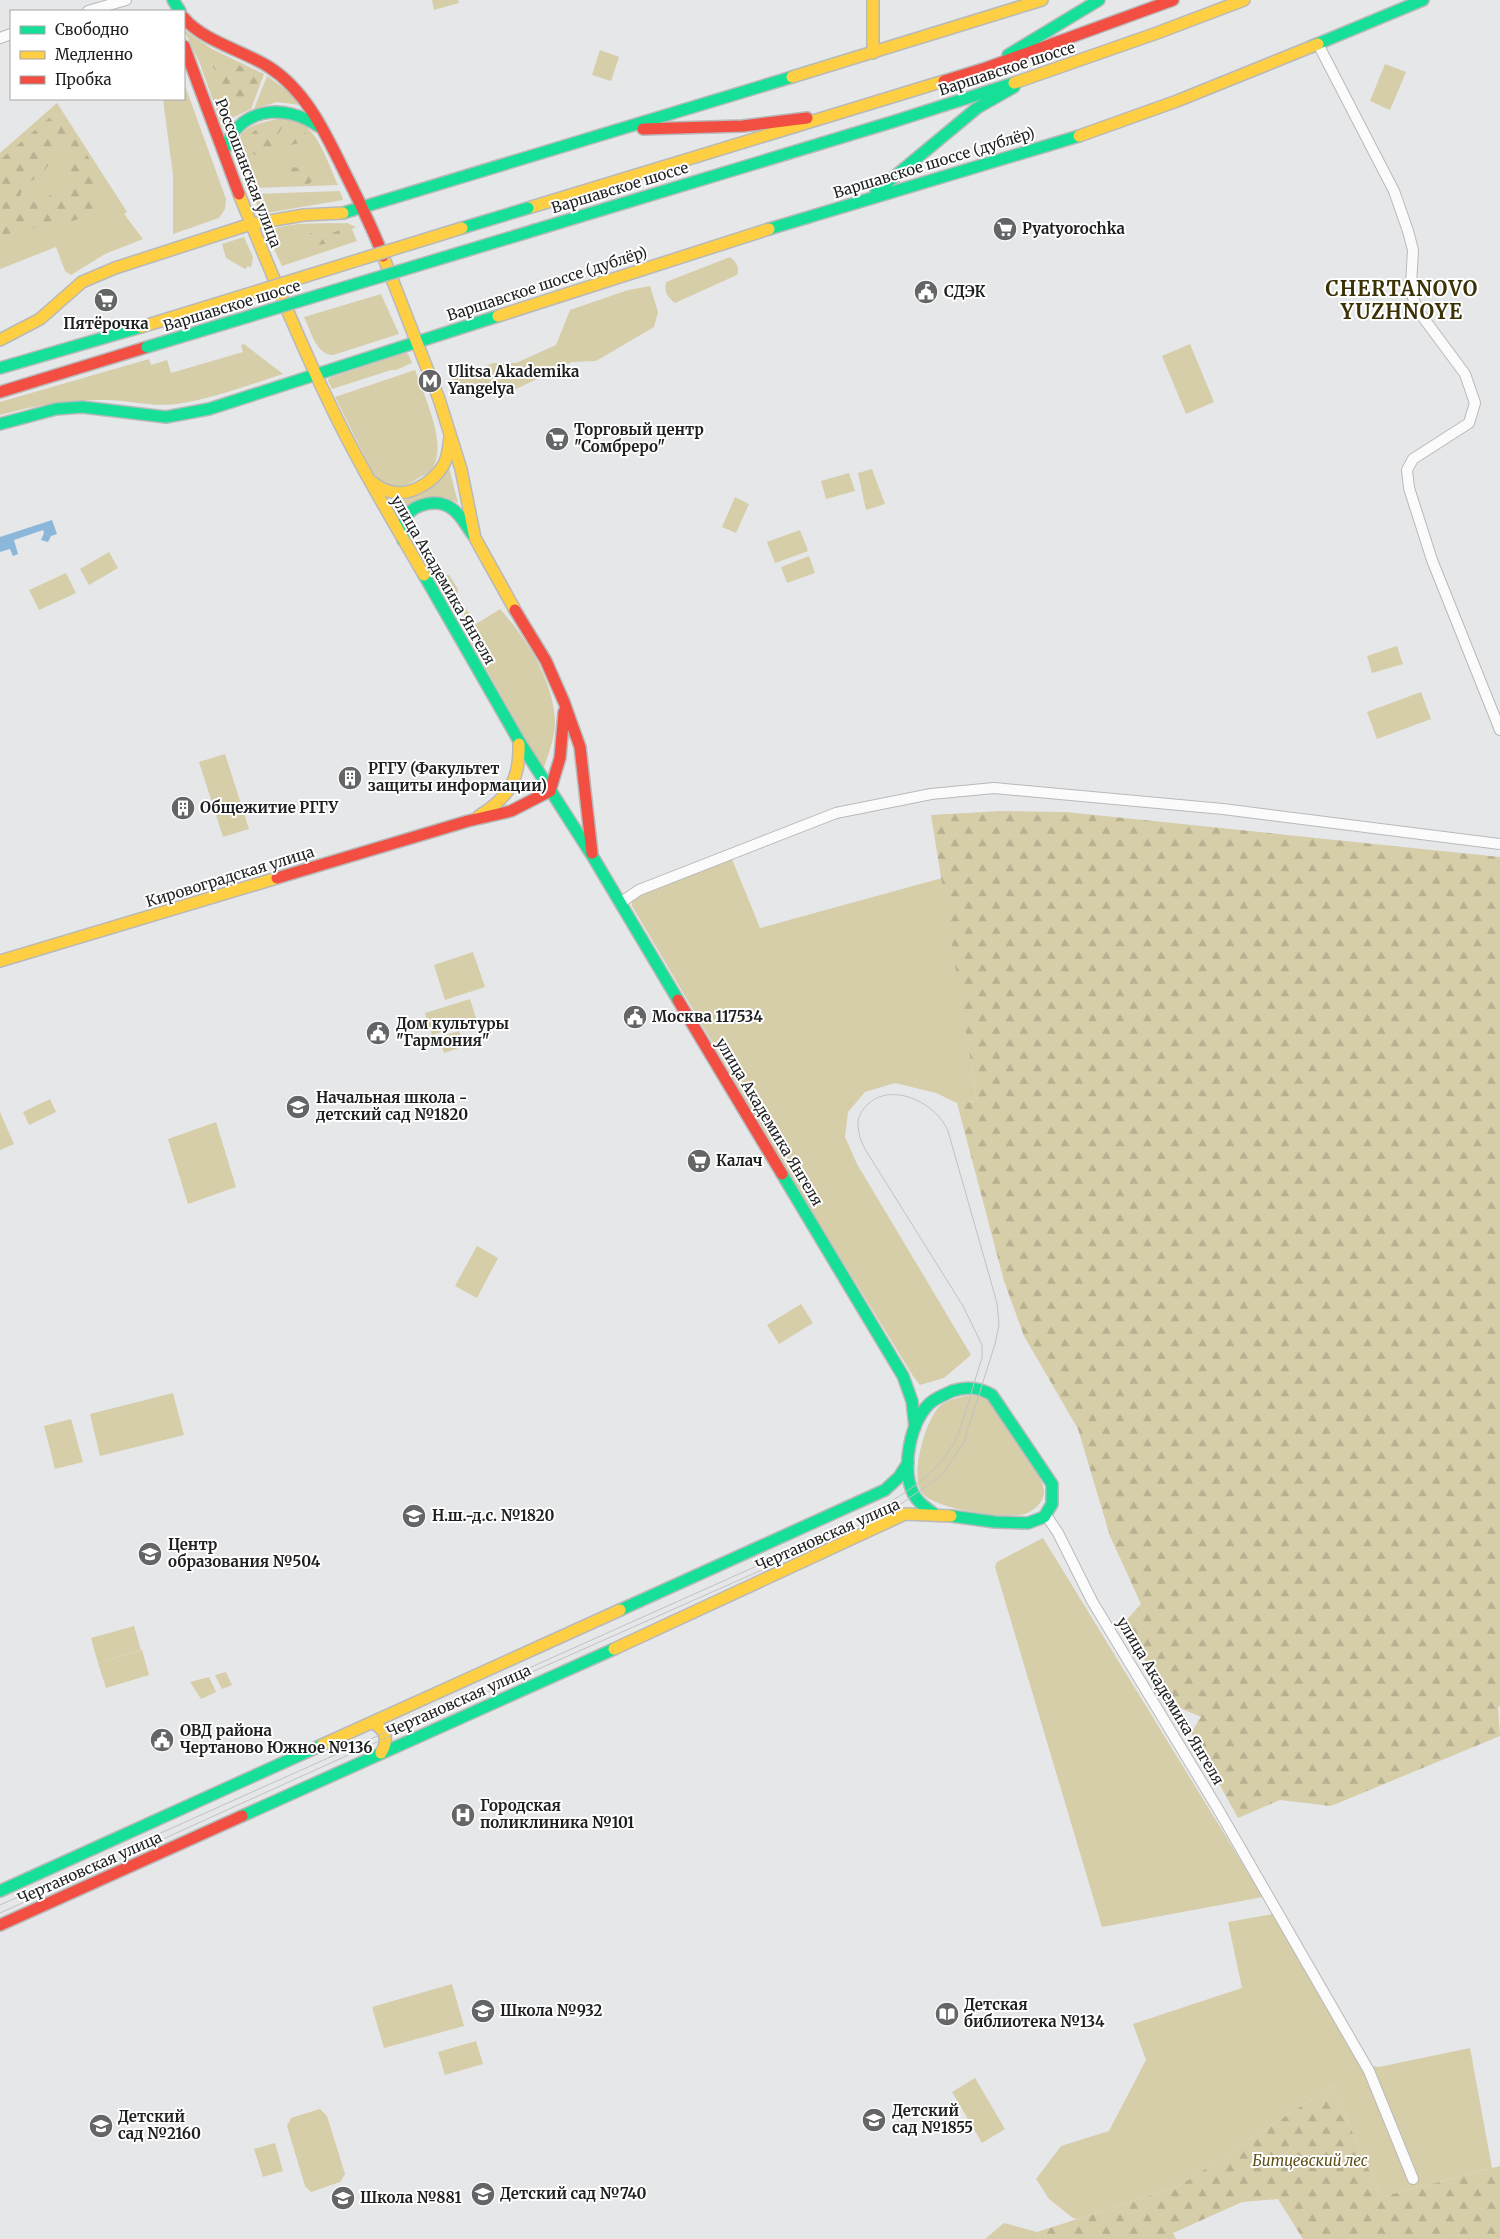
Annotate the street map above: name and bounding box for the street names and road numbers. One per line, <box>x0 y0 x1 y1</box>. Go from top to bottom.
street label: Варшавское шоссе <box>936 37 1078 100</box>
street label: Россошанская улица <box>211 95 286 250</box>
street label: Варшавское шоссе (дублёр) <box>831 123 1037 202</box>
street label: Варшавское шоссе <box>549 158 691 217</box>
street label: Варшавское шоссе (дублёр) <box>444 242 649 325</box>
street label: Варшавское шоссе <box>161 276 303 335</box>
street label: улица Академика Янгеля <box>387 492 500 668</box>
street label: Кировоградская улица <box>143 842 316 911</box>
street label: улица Академика Янгеля <box>712 1034 827 1209</box>
street label: Чертановская улица <box>753 1494 903 1575</box>
street label: улица Академика Янгеля <box>1113 1613 1228 1788</box>
street label: Чертановская улица <box>384 1660 534 1741</box>
street label: Чертановская улица <box>15 1827 165 1908</box>

